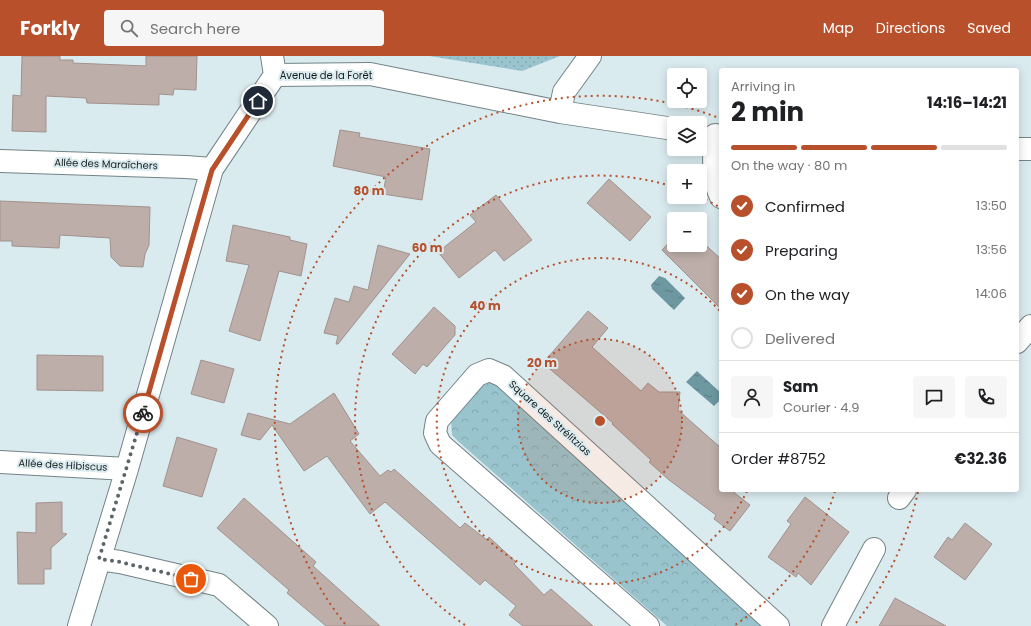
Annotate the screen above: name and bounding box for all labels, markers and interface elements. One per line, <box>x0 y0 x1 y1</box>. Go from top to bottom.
search box <box>104 10 384 46</box>
text: Forkly <box>20 15 80 42</box>
icon: search <box>118 17 140 39</box>
text: Search here <box>150 18 240 39</box>
text: Map <box>823 18 854 38</box>
text: Directions <box>876 18 945 38</box>
text: Saved <box>967 18 1011 38</box>
street label: Avenue de la Forêt <box>280 68 373 83</box>
map controls <box>667 68 707 252</box>
button: locate <box>667 68 707 108</box>
text: Arriving in <box>731 77 795 96</box>
pin <box>241 84 275 118</box>
icon: home <box>247 90 269 112</box>
text: 14:16–14:21 <box>927 92 1007 113</box>
text: 2 min <box>731 94 804 130</box>
button: layers <box>667 116 707 156</box>
street label: Allée des Maraîchers <box>54 155 158 173</box>
text: On the way · 80 m <box>731 156 847 175</box>
button: + <box>667 164 707 204</box>
text: 80 m <box>354 182 385 199</box>
icon: check <box>731 195 753 217</box>
text: Confirmed <box>765 196 845 217</box>
text: 13:50 <box>976 196 1007 215</box>
button: − <box>667 212 707 252</box>
text: 60 m <box>412 239 443 256</box>
icon: check <box>731 239 753 261</box>
text: Preparing <box>765 240 838 261</box>
text: 13:56 <box>976 240 1007 259</box>
icon: check <box>731 283 753 305</box>
text: On the way <box>765 284 850 305</box>
text: 14:06 <box>975 284 1007 303</box>
text: 40 m <box>469 297 501 314</box>
text: Delivered <box>765 328 835 349</box>
text: 20 m <box>527 354 557 371</box>
button: person <box>731 376 773 418</box>
text: Sam <box>783 376 818 397</box>
button: chat <box>913 376 955 418</box>
button: phone <box>965 376 1007 418</box>
street label: Square des Strélitzias <box>506 377 594 459</box>
courier <box>123 393 163 433</box>
text: Courier · 4.9 <box>783 398 859 417</box>
icon: bike <box>132 402 154 424</box>
centre of rings <box>593 414 607 428</box>
text: Order #8752 <box>731 448 826 469</box>
text: €32.36 <box>955 448 1007 469</box>
street label: Allée des Hibiscus <box>18 455 108 475</box>
pin <box>174 562 208 596</box>
icon: bag <box>180 568 202 590</box>

